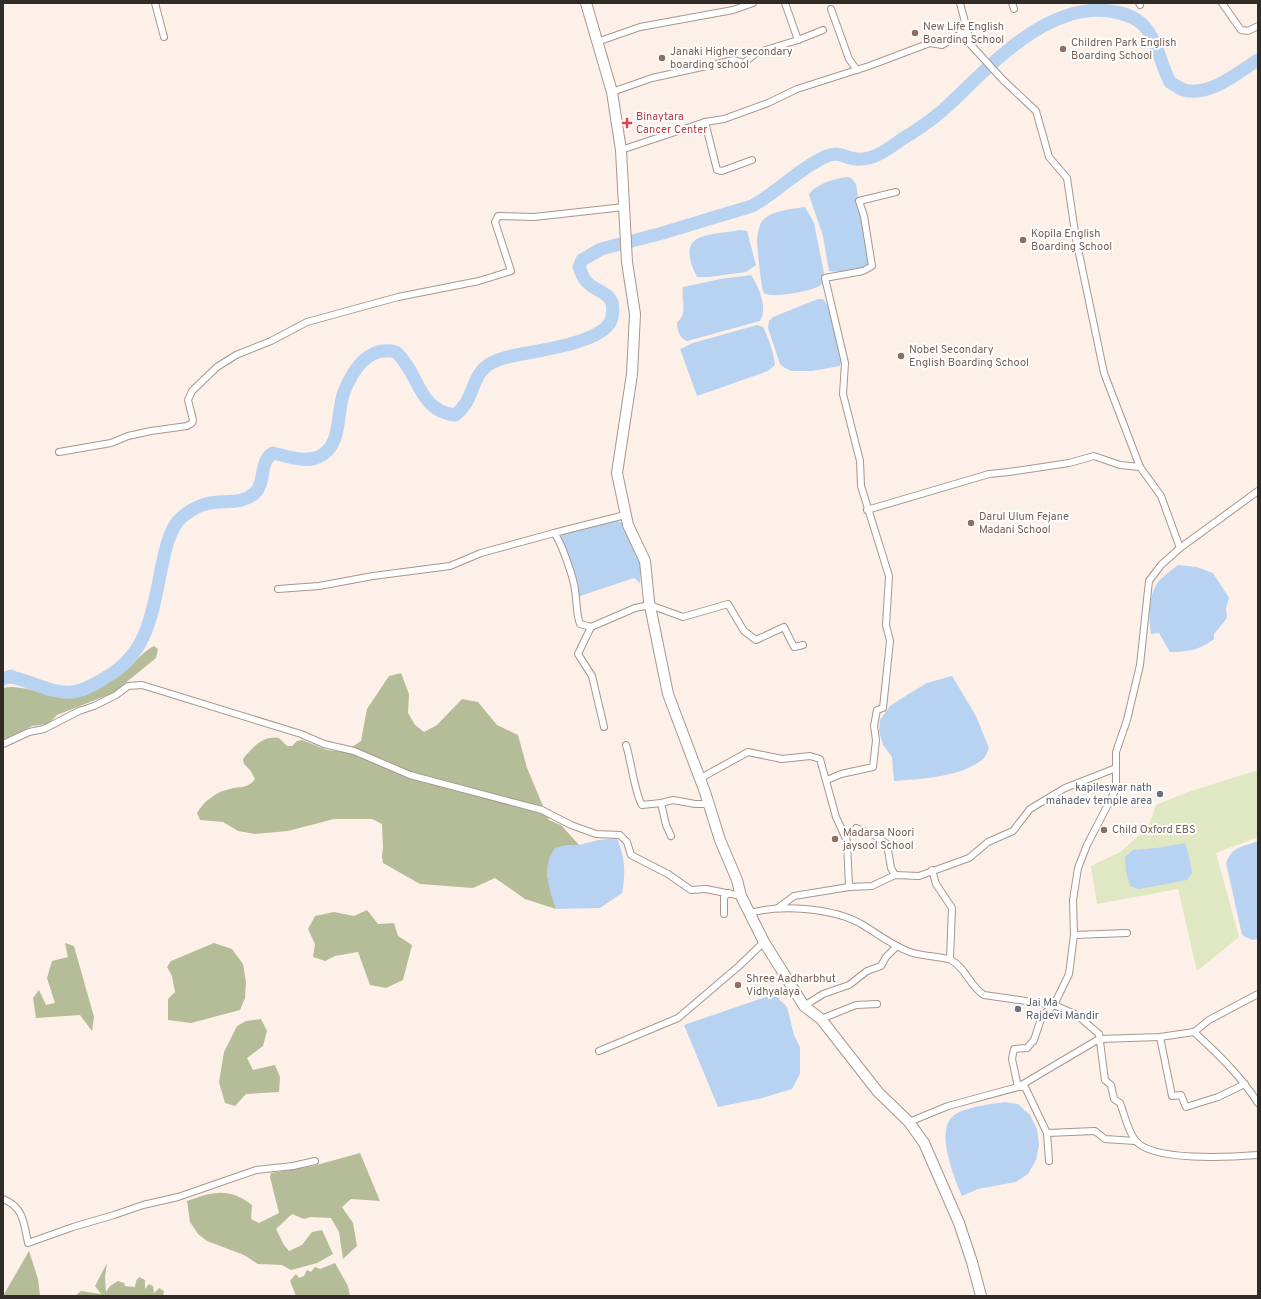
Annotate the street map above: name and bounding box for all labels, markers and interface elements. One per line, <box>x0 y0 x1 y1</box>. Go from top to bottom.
place label: New Life English Boarding School <box>923 20 1004 47</box>
marker: New Life English Boarding School <box>910 28 920 38</box>
place label: Children Park English Boarding School <box>1071 36 1176 63</box>
marker: Children Park English Boarding School <box>1058 44 1068 54</box>
place label: Janaki Higher secondary boarding school <box>670 45 793 72</box>
marker: Janaki Higher secondary boarding school <box>657 53 667 63</box>
place label: Binaytara Cancer Center <box>636 110 708 137</box>
marker: Binaytara Cancer Center <box>621 117 633 129</box>
place label: Kopila English Boarding School <box>1031 227 1112 254</box>
marker: Kopila English Boarding School <box>1018 235 1028 245</box>
place label: Nobel Secondary English Boarding School <box>909 343 1029 370</box>
marker: Nobel Secondary English Boarding School <box>896 351 906 361</box>
place label: Darul Ulum Fejane Madani School <box>979 510 1069 537</box>
marker: Darul Ulum Fejane Madani School <box>966 518 976 528</box>
place label: kapileswar nath mahadev temple area <box>1046 781 1152 808</box>
marker: kapileswar nath mahadev temple area <box>1155 789 1165 799</box>
place label: Child Oxford EBS <box>1112 823 1196 837</box>
marker: Child Oxford EBS <box>1099 825 1109 835</box>
place label: Madarsa Noori jaysool School <box>842 826 914 853</box>
marker: Madarsa Noori jaysool School <box>830 834 840 844</box>
place label: Shree Aadharbhut Vidhyalaya <box>746 972 836 999</box>
marker: Shree Aadharbhut Vidhyalaya <box>733 980 743 990</box>
place label: Jai Ma Rajdevi Mandir <box>1026 996 1100 1023</box>
marker: Jai Ma Rajdevi Mandir <box>1013 1004 1023 1014</box>

